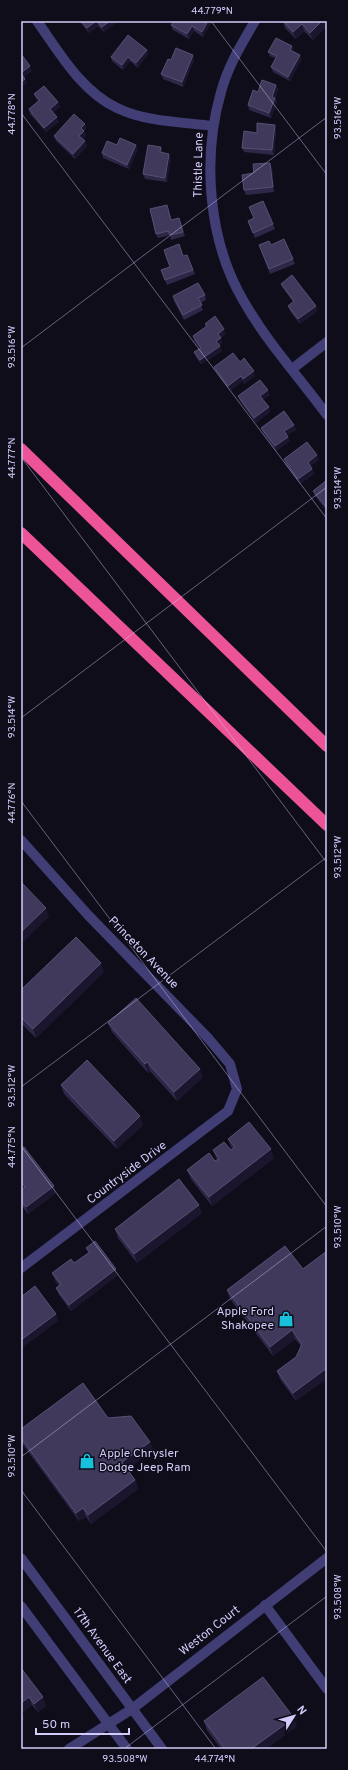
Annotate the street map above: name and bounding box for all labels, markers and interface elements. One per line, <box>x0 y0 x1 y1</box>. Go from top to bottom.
text: 44.779°N <box>191 5 233 18</box>
text: 44.778°N <box>6 93 19 135</box>
text: 93.516°W <box>332 97 345 139</box>
street label: Thistle Lane <box>190 132 208 198</box>
text: 93.516°W <box>6 326 19 368</box>
text: 44.777°N <box>6 437 19 479</box>
text: 93.514°W <box>332 467 345 509</box>
text: 93.514°W <box>6 696 19 738</box>
text: 44.776°N <box>6 782 19 824</box>
text: 93.512°W <box>332 836 345 878</box>
street label: Princeton Avenue <box>104 913 182 993</box>
text: 93.512°W <box>6 1065 19 1107</box>
text: 44.775°N <box>6 1126 19 1168</box>
street label: Countryside Drive <box>84 1138 170 1208</box>
text: 93.510°W <box>332 1205 345 1249</box>
place label: Apple Ford Shakopee <box>216 1304 274 1334</box>
shop icon: Apple Ford Shakopee <box>277 1310 295 1328</box>
text: 93.510°W <box>6 1434 19 1478</box>
place label: Apple Chrysler Dodge Jeep Ram <box>99 1446 191 1476</box>
shop icon: Apple Chrysler Dodge Jeep Ram <box>78 1452 96 1470</box>
text: 93.508°W <box>332 1574 345 1620</box>
street label: Weston Court <box>176 1602 244 1660</box>
street label: 17th Avenue East <box>69 1605 135 1687</box>
north arrow <box>274 1696 314 1736</box>
text: N <box>293 1703 309 1718</box>
scale bar <box>36 1710 129 1736</box>
text: 50 m <box>42 1717 70 1733</box>
text: 93.508°W <box>102 1753 148 1766</box>
text: 44.774°N <box>195 1753 235 1766</box>

